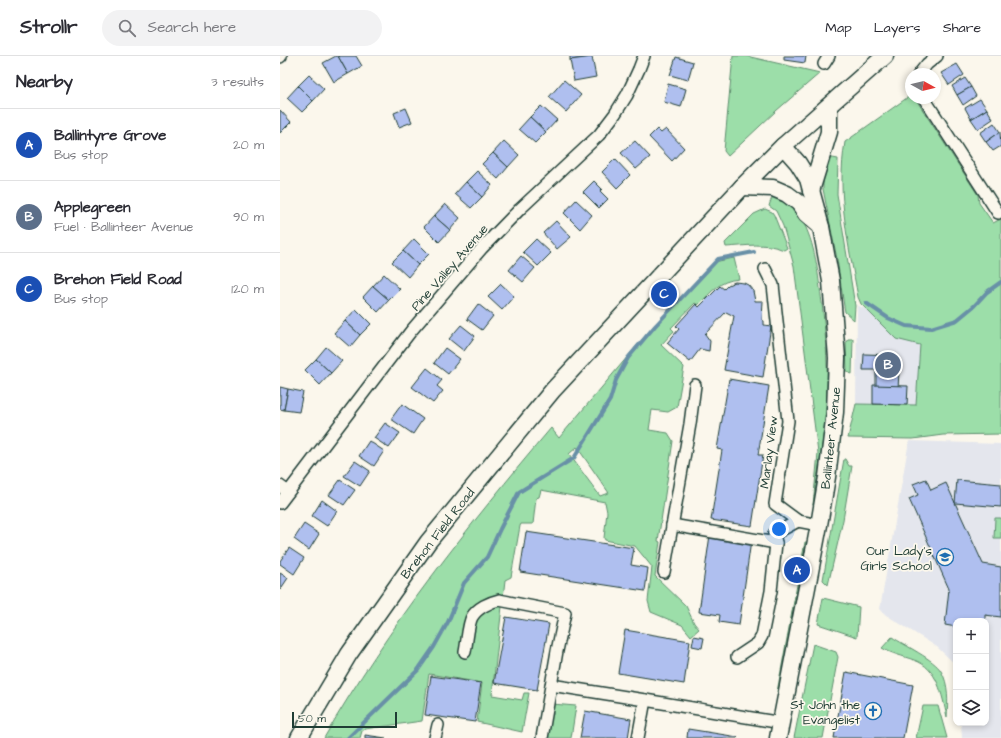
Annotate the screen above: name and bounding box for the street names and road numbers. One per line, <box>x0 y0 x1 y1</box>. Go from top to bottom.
street label: Pine Valley Avenue <box>407 220 493 316</box>
street label: Ballinteer Avenue <box>817 386 845 490</box>
street label: Marlay View <box>756 415 783 490</box>
street label: Brehon Field Road <box>397 484 479 583</box>

